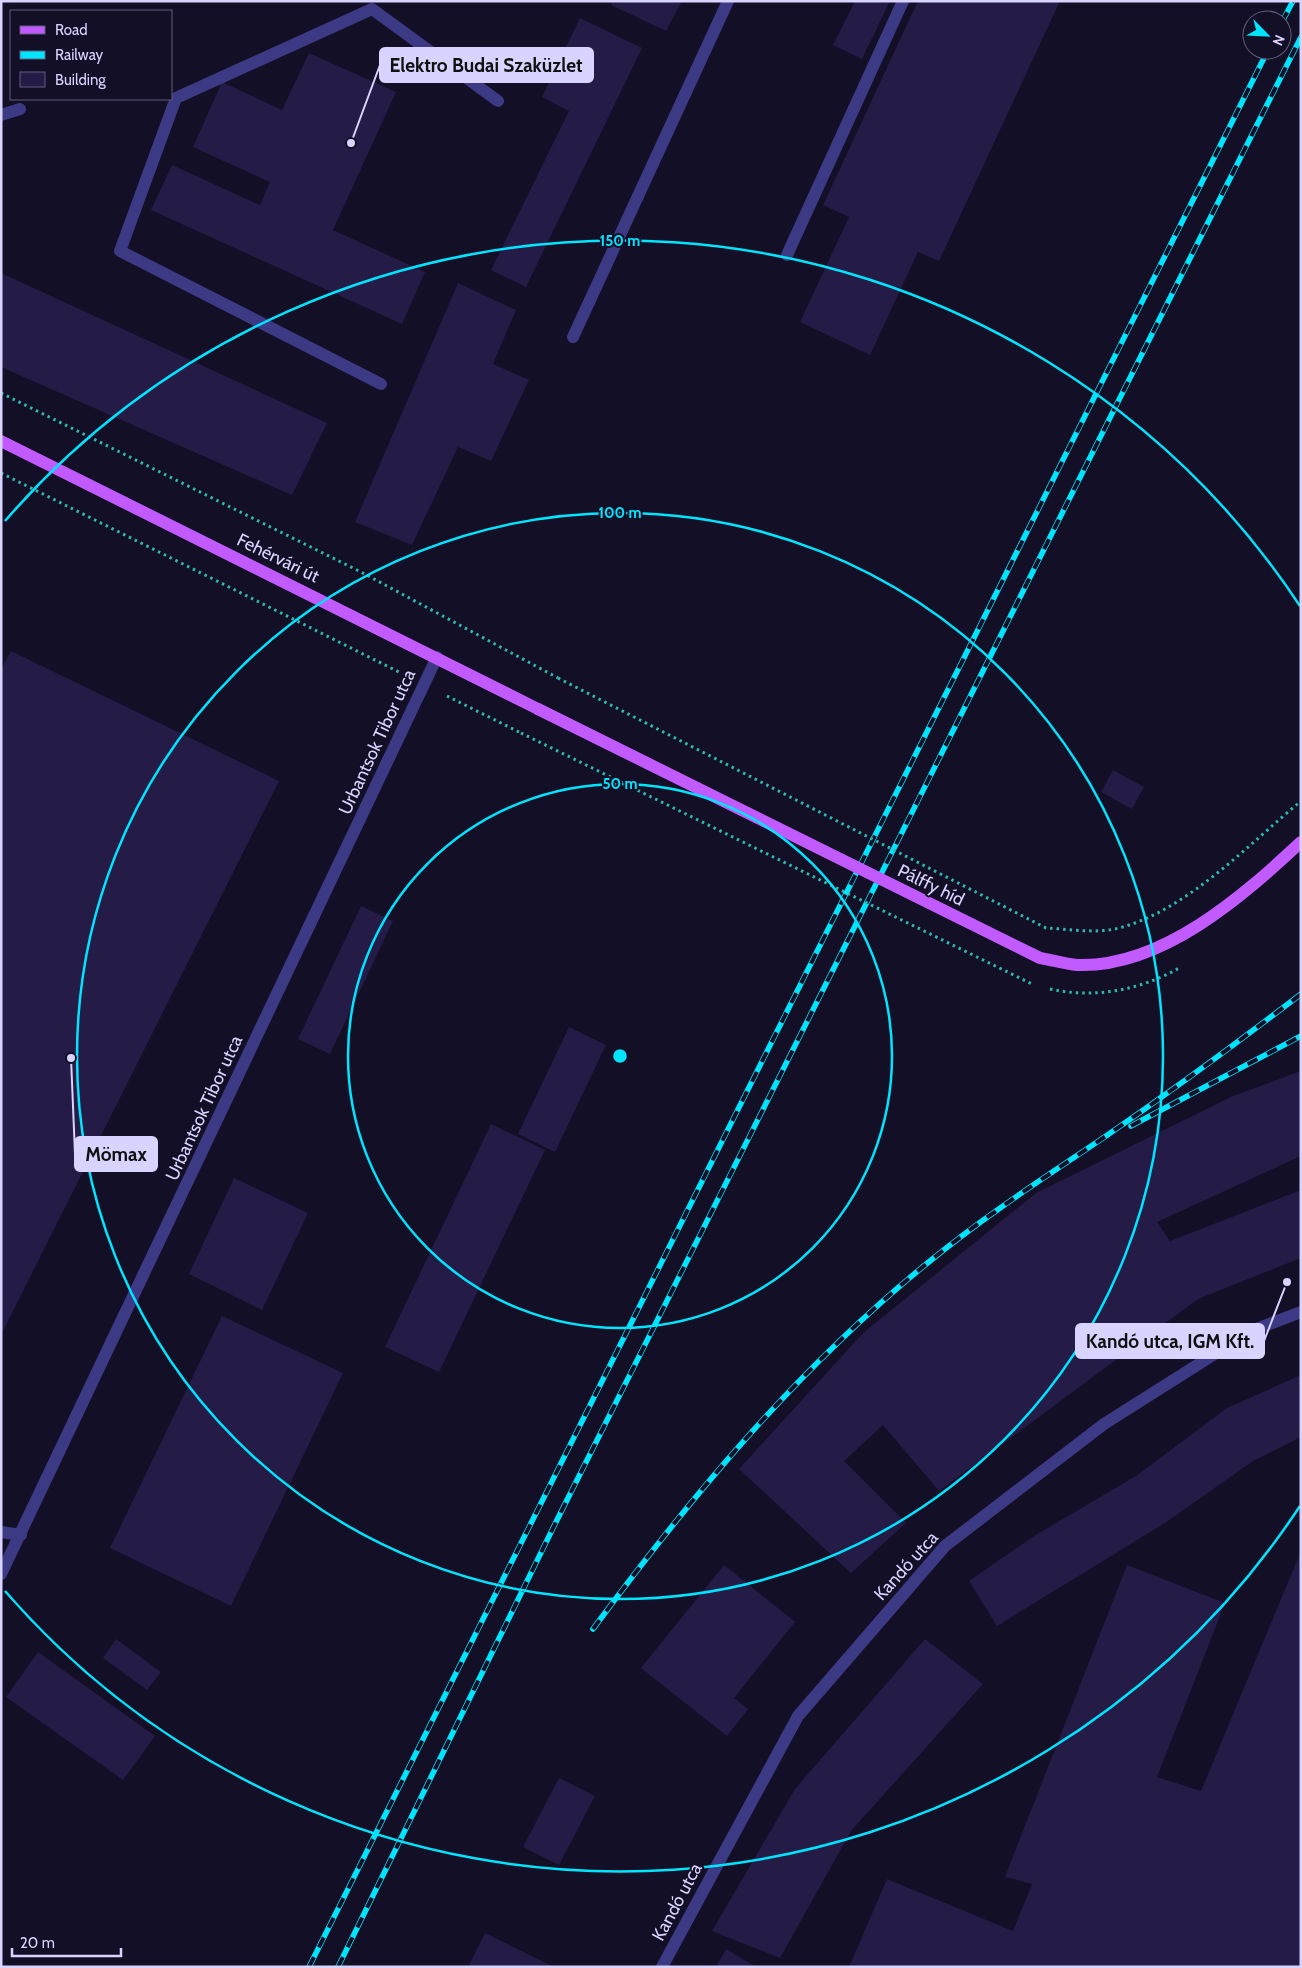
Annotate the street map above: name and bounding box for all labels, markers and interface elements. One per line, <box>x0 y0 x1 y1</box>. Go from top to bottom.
legend <box>10 10 172 100</box>
north arrow <box>1242 10 1292 60</box>
text: Road <box>55 21 88 39</box>
text: N <box>1269 32 1289 48</box>
text: Railway <box>55 46 104 64</box>
callout: Elektro Budai Szaküzlet <box>380 48 593 82</box>
text: Elektro Budai Szaküzlet <box>389 54 583 77</box>
text: Building <box>55 71 106 89</box>
text: 150 m <box>600 232 640 250</box>
text: 100 m <box>598 504 642 522</box>
street label: Fehérvári út <box>233 529 323 587</box>
street label: Urbantsok Tibor utca <box>334 666 420 818</box>
text: 50 m <box>602 775 638 793</box>
street label: Pálffy híd <box>894 859 968 911</box>
street label: Urbantsok Tibor utca <box>161 1032 247 1184</box>
centre of rings <box>611 1047 629 1065</box>
callout: Mömax <box>75 1137 157 1171</box>
text: Mömax <box>85 1143 148 1166</box>
callout: Kandó utca, IGM Kft. <box>1076 1324 1264 1358</box>
text: Kandó utca, IGM Kft. <box>1086 1330 1254 1353</box>
street label: Kandó utca <box>869 1527 943 1605</box>
street label: Kandó utca <box>647 1859 707 1945</box>
scale bar <box>12 1926 121 1958</box>
text: 20 m <box>20 1934 55 1952</box>

